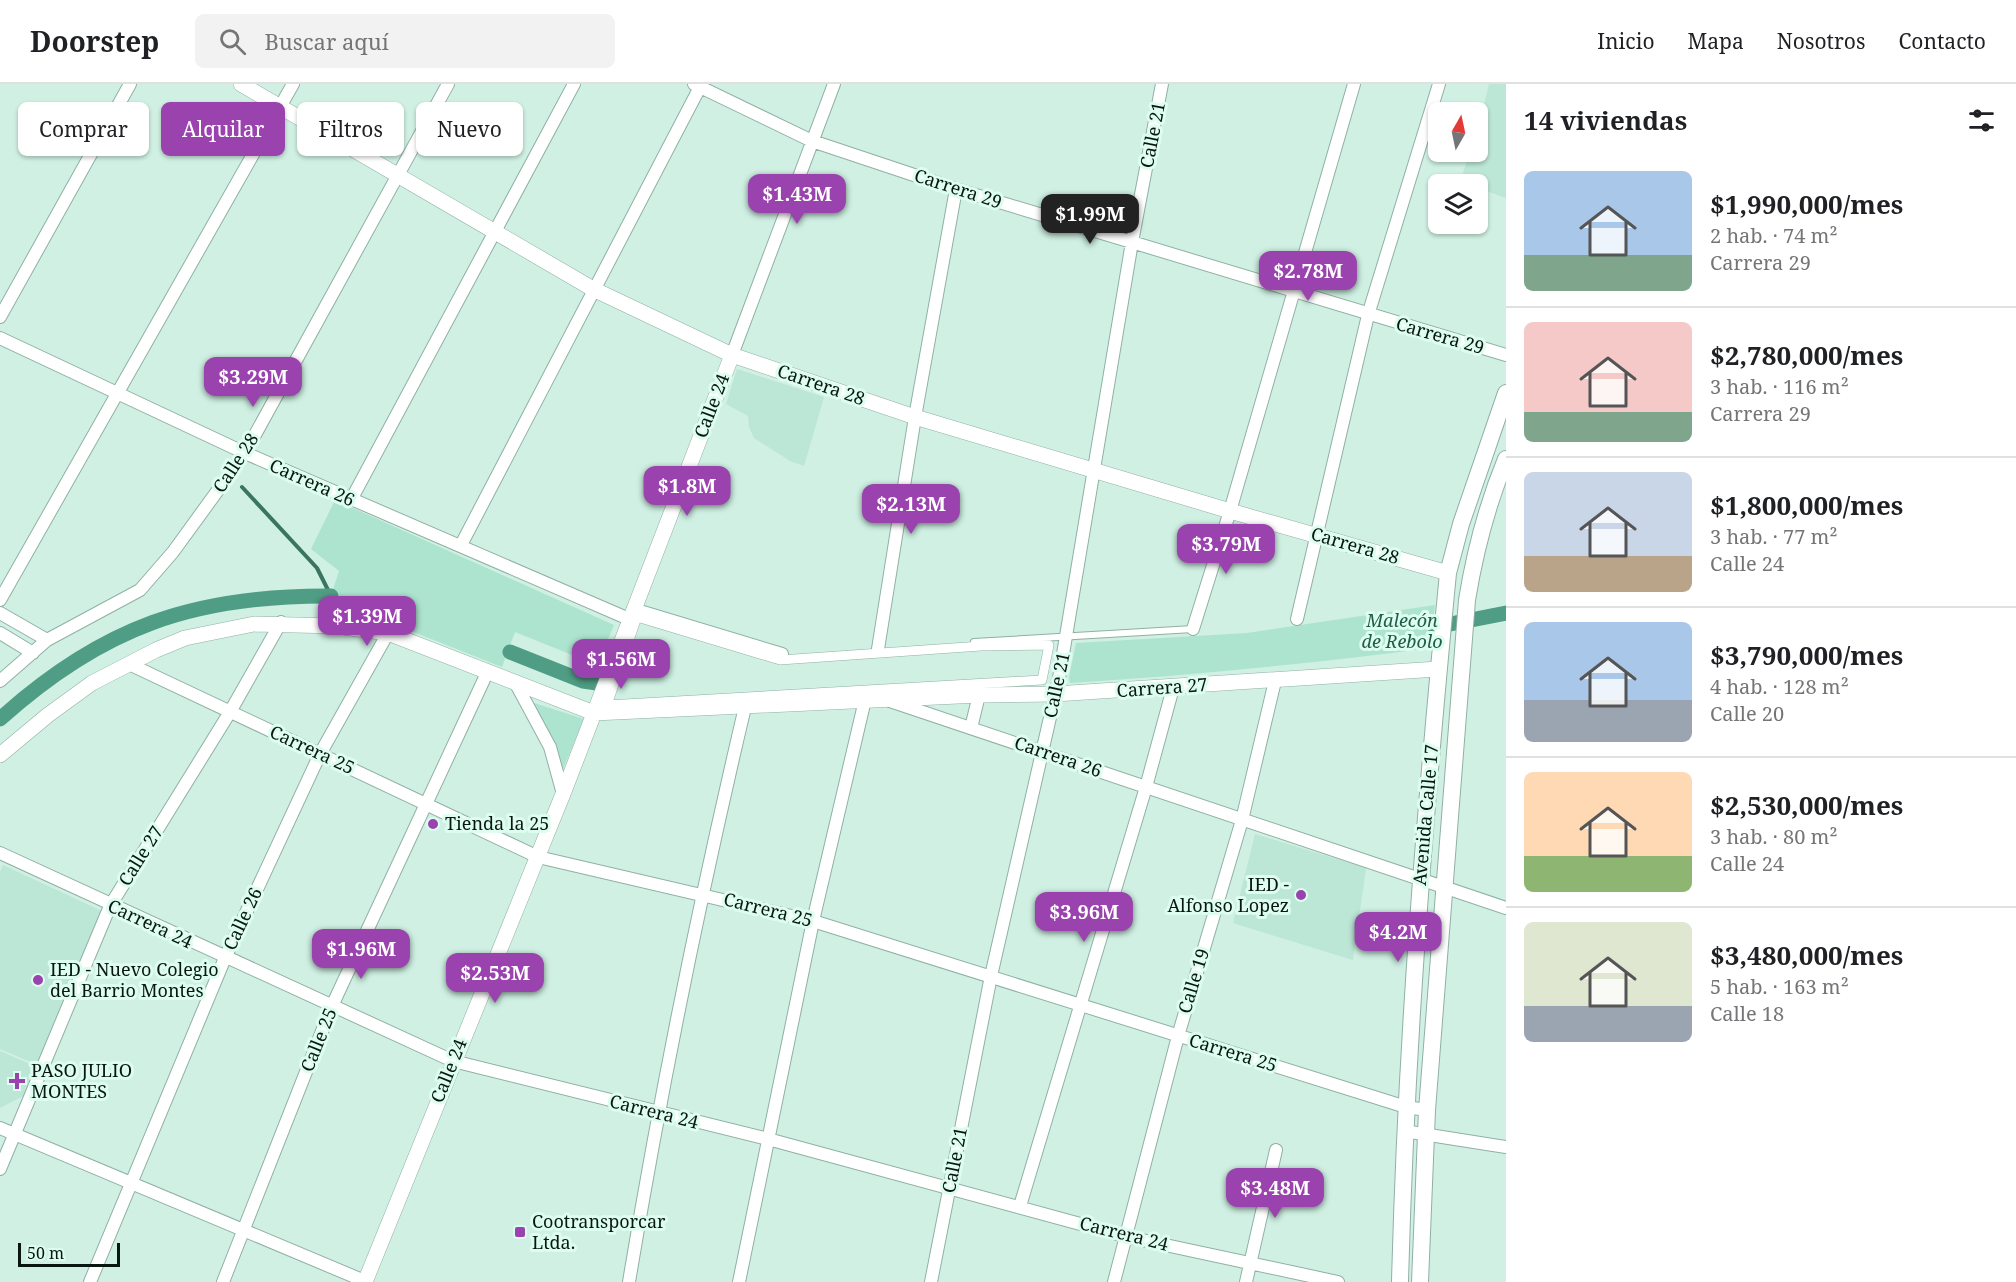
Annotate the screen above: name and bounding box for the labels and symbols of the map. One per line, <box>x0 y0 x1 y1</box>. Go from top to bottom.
street label: Calle 21 <box>1134 100 1170 170</box>
north arrow <box>1428 102 1488 162</box>
street label: Carrera 29 <box>911 163 1005 213</box>
pin: $1.43M <box>748 174 846 225</box>
pin: $1.99M <box>1041 194 1139 245</box>
pin: $2.78M <box>1259 251 1357 302</box>
street label: Carrera 29 <box>1393 311 1487 359</box>
pin: $3.29M <box>204 357 302 408</box>
street label: Carrera 28 <box>774 358 868 410</box>
street label: Calle 24 <box>688 370 734 441</box>
street label: Calle 28 <box>207 428 263 497</box>
street label: Carrera 26 <box>266 453 359 512</box>
pin: $1.8M <box>645 466 729 517</box>
pin: $2.13M <box>862 484 960 535</box>
street label: Carrera 28 <box>1308 521 1402 569</box>
pin: $3.79M <box>1177 524 1275 575</box>
pin: $1.39M <box>318 596 416 647</box>
park label: Malecón de Rebolo <box>1361 608 1443 653</box>
pin: $1.56M <box>572 639 670 690</box>
street label: Calle 21 <box>1037 650 1075 720</box>
street label: Carrera 27 <box>1116 672 1208 702</box>
street label: Carrera 25 <box>266 719 359 779</box>
street label: Carrera 26 <box>1011 730 1105 782</box>
street label: Avenida Calle 17 <box>1407 743 1443 887</box>
place label: Tienda la 25 <box>445 811 549 835</box>
marker: Tienda la 25 <box>426 817 440 831</box>
street label: Calle 27 <box>112 821 168 890</box>
place label: IED - Alfonso Lopez <box>1167 872 1289 917</box>
street label: Calle 26 <box>217 883 267 954</box>
street label: Carrera 25 <box>721 886 815 932</box>
marker: IED - Alfonso Lopez <box>1294 888 1308 902</box>
pin: $3.96M <box>1035 892 1133 943</box>
street label: Carrera 24 <box>104 893 197 953</box>
pin: $4.2M <box>1356 912 1440 963</box>
pin: $1.96M <box>312 929 410 980</box>
street label: Calle 19 <box>1172 945 1214 1016</box>
pin: $2.53M <box>446 953 544 1004</box>
place label: IED - Nuevo Colegio del Barrio Montes <box>50 957 219 1002</box>
marker: IED - Nuevo Colegio del Barrio Montes <box>31 973 45 987</box>
street label: Calle 25 <box>294 1004 342 1075</box>
street label: Carrera 25 <box>1186 1027 1280 1077</box>
street label: Calle 24 <box>424 1035 472 1106</box>
place label: PASO JULIO MONTES <box>31 1058 132 1103</box>
marker: PASO JULIO MONTES <box>8 1072 26 1090</box>
street label: Carrera 24 <box>607 1088 701 1134</box>
street label: Calle 21 <box>936 1125 972 1195</box>
pin: $3.48M <box>1226 1168 1324 1219</box>
place label: Cootransporcar Ltda. <box>532 1209 666 1254</box>
street label: Carrera 24 <box>1077 1210 1171 1256</box>
marker: Cootransporcar Ltda. <box>513 1225 527 1239</box>
scale bar <box>18 1240 120 1268</box>

